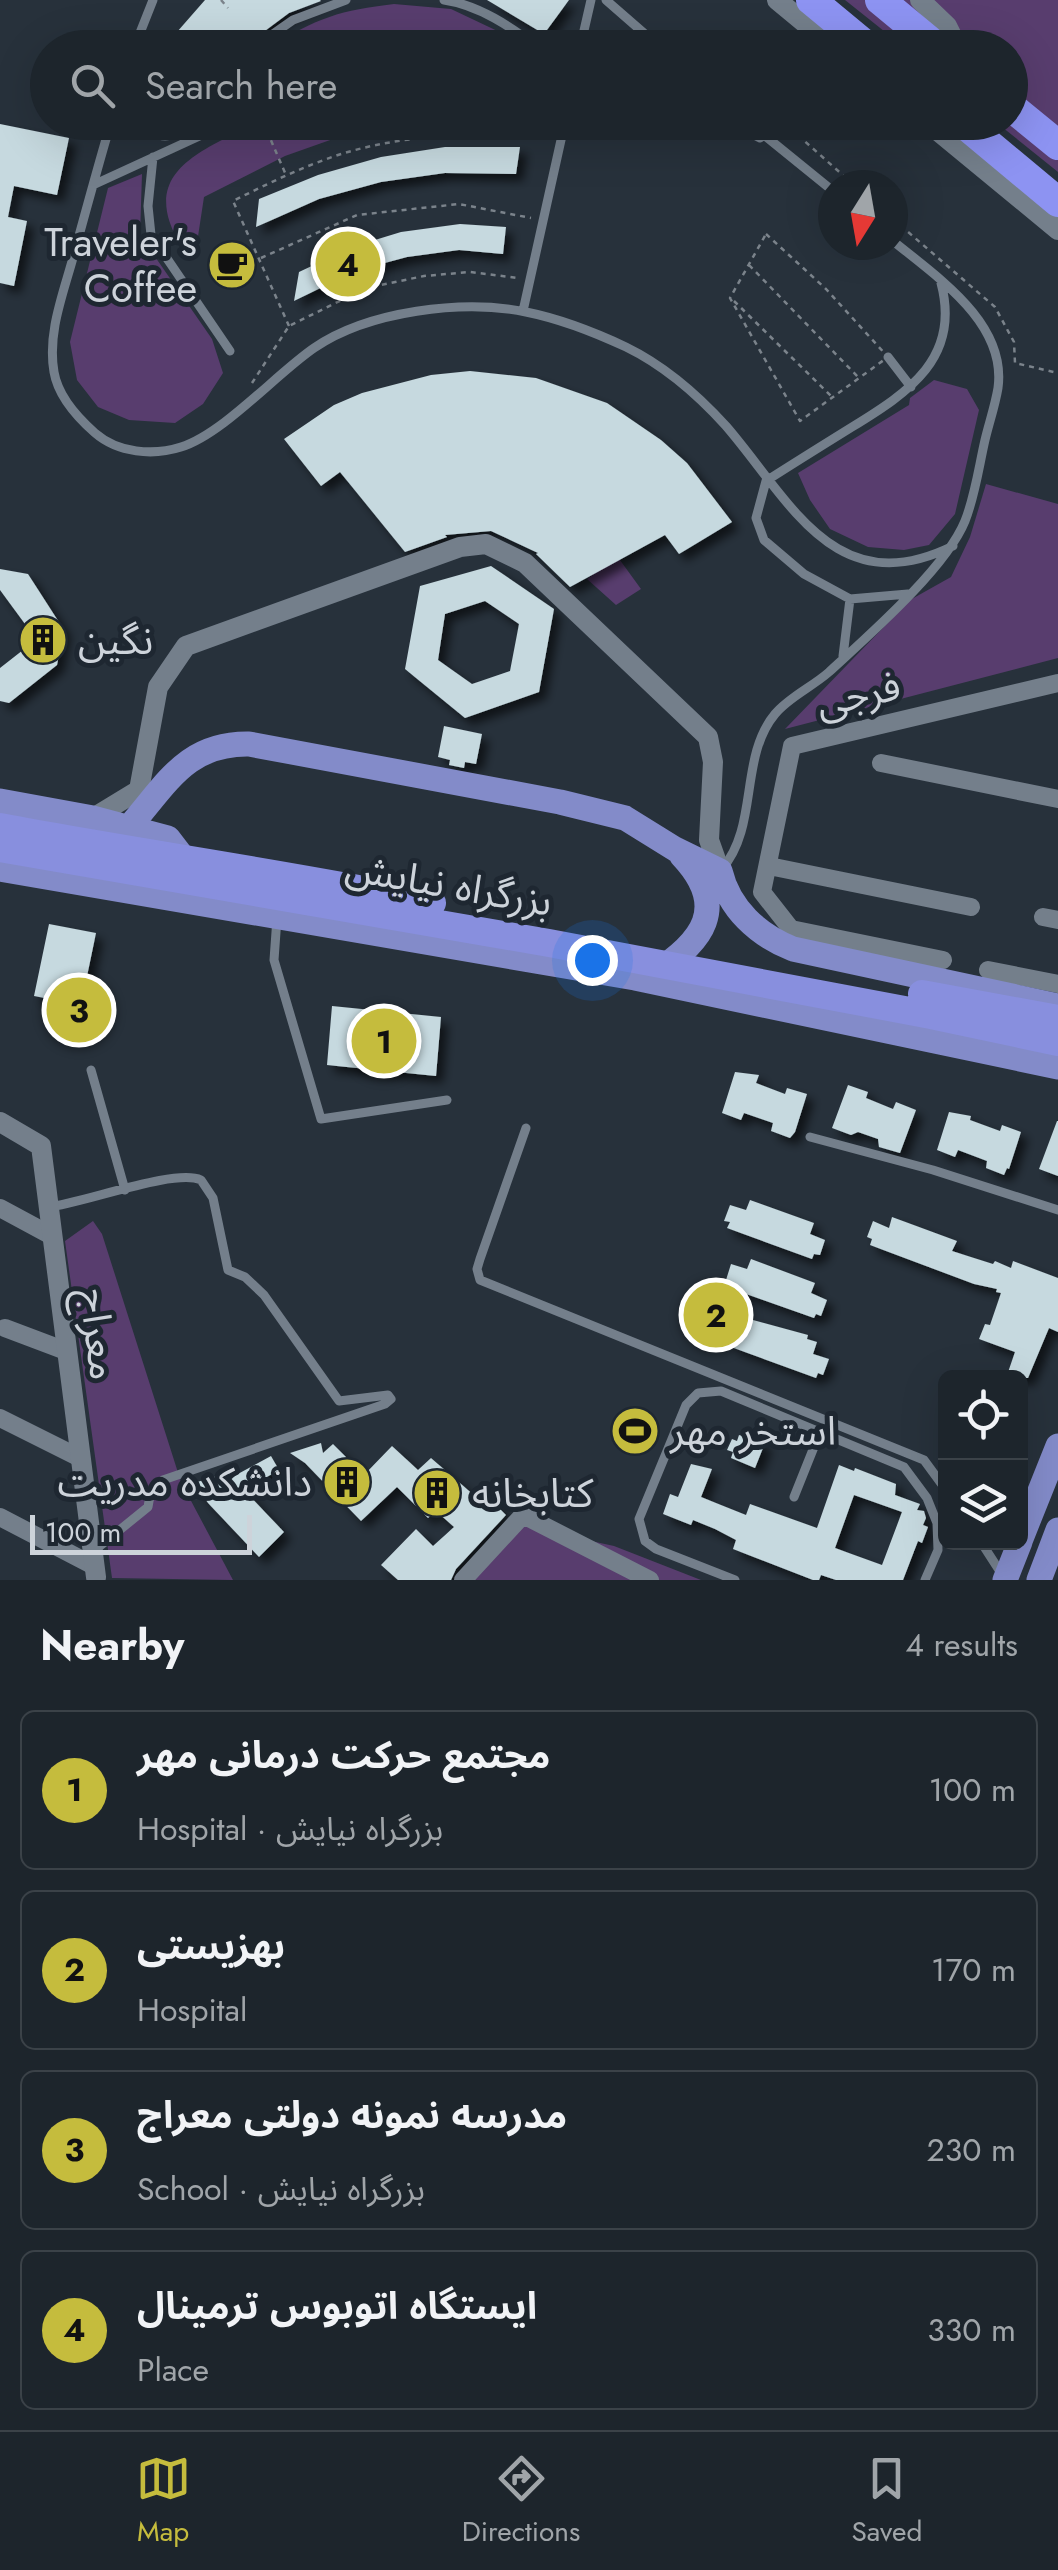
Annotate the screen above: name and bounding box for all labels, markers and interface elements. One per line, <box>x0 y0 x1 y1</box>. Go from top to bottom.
search box <box>30 30 1028 140</box>
icon: search <box>65 58 120 113</box>
text: Search here <box>145 58 337 113</box>
north arrow <box>818 170 908 260</box>
place label: Traveler's Coffee <box>44 213 197 317</box>
pin: 4 <box>316 226 380 302</box>
cafe icon: Traveler's Coffee <box>206 239 258 291</box>
place label: نگین <box>78 611 153 669</box>
building icon: نگین <box>17 614 69 666</box>
street label: فرجی <box>810 656 906 732</box>
street label: بزرگراه نیایش <box>341 837 557 931</box>
your location <box>567 935 618 986</box>
pin: 3 <box>46 972 112 1048</box>
pin: 1 <box>352 1004 416 1078</box>
pin: 2 <box>684 1278 748 1352</box>
street label: معراج <box>64 1285 133 1383</box>
map controls <box>938 1370 1028 1550</box>
button: locate <box>938 1370 1028 1460</box>
place label: استخر مهر <box>669 1402 836 1460</box>
sports icon: استخر مهر <box>609 1405 661 1457</box>
place label: دانشکده مدریت <box>57 1453 312 1511</box>
building icon: دانشکده مدریت <box>321 1456 373 1508</box>
button: layers <box>938 1460 1028 1550</box>
place label: کتابخانه <box>472 1464 594 1522</box>
building icon: کتابخانه <box>411 1467 463 1519</box>
scale bar <box>30 1510 252 1554</box>
text: 100 m <box>45 1512 121 1553</box>
text: Nearby <box>40 1615 184 1676</box>
text: 4 results <box>905 1622 1018 1668</box>
text: مجتمع حرکت درمانی مهر <box>137 1727 550 1782</box>
text: 1 <box>66 1767 83 1813</box>
text: 100 m <box>929 1767 1016 1813</box>
text: Hospital · بزرگراه نیایش <box>137 1806 443 1852</box>
text: بهزیستی <box>137 1918 285 1973</box>
text: 2 <box>64 1947 85 1993</box>
text: 170 m <box>931 1947 1016 1993</box>
text: Hospital <box>137 1987 247 2033</box>
text: مدرسه نمونه دولتی معراج <box>137 2087 567 2142</box>
text: 3 <box>65 2127 84 2173</box>
text: 230 m <box>927 2127 1016 2173</box>
text: School · بزرگراه نیایش <box>137 2166 425 2212</box>
text: ایستگاه اتوبوس ترمینال <box>137 2278 537 2333</box>
text: 4 <box>63 2307 86 2353</box>
text: 330 m <box>927 2307 1016 2353</box>
text: Place <box>137 2347 209 2393</box>
tab: Map <box>136 2451 191 2552</box>
tab: Directions <box>462 2451 580 2552</box>
tab: Saved <box>851 2451 922 2552</box>

